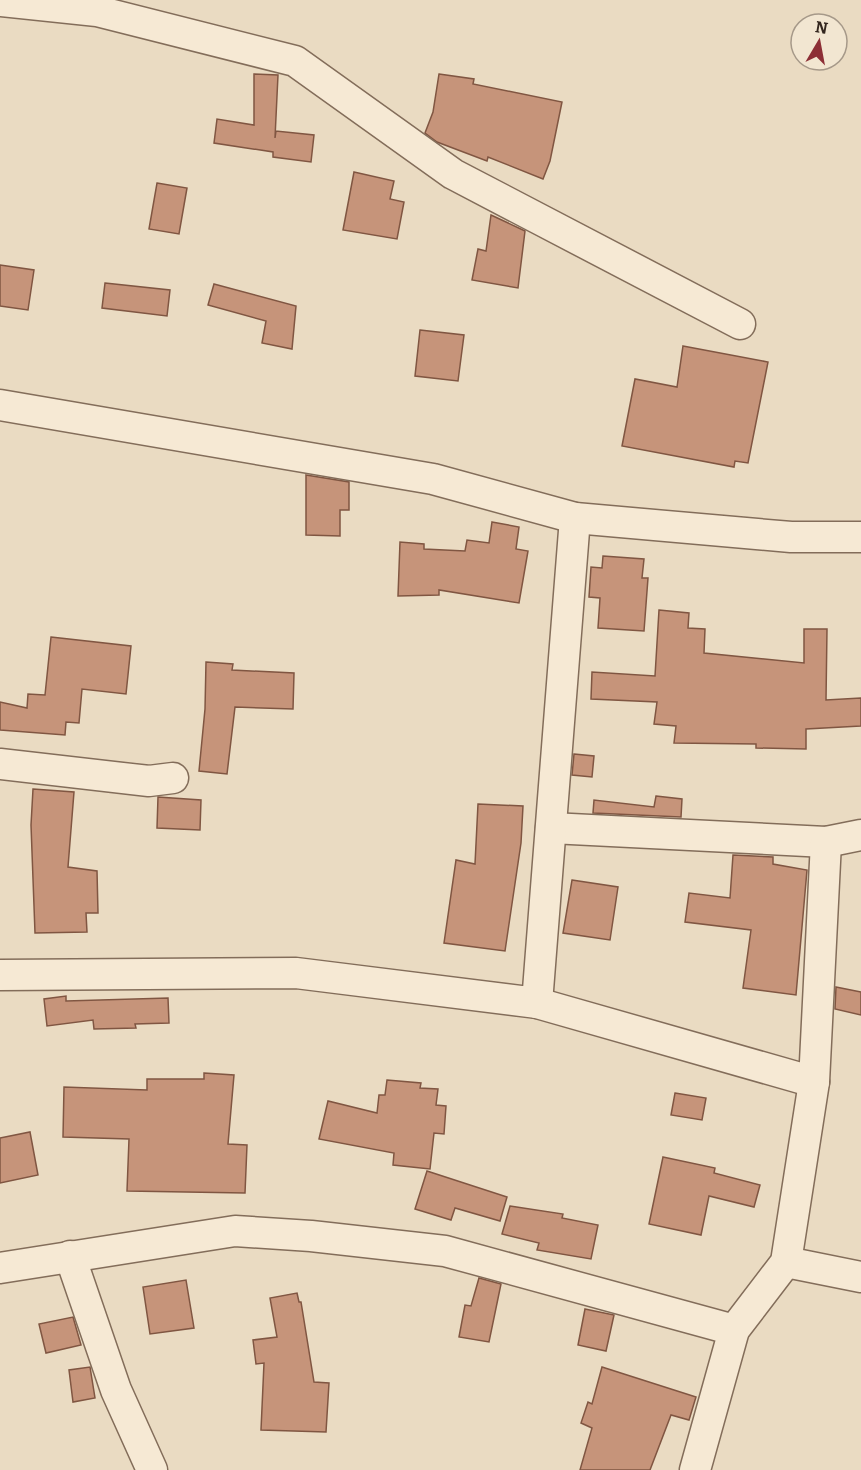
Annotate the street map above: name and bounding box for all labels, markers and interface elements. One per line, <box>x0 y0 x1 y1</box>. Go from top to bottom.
north arrow <box>789 12 849 72</box>
text: N <box>814 17 829 38</box>

